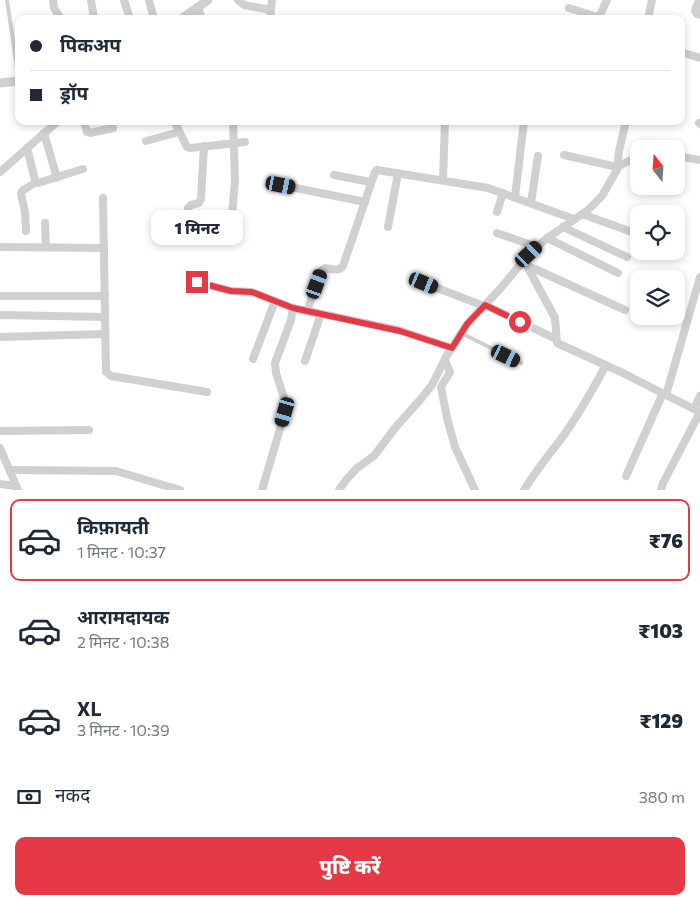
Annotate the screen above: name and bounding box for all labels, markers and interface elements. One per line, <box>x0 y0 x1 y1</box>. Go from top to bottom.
text: पिकअप <box>60 33 121 56</box>
text: ड्रॉप <box>60 81 88 104</box>
north arrow <box>630 140 685 195</box>
map controls <box>630 140 685 325</box>
car <box>264 175 297 195</box>
button: locate <box>630 205 685 260</box>
callout: 1 मिनट <box>151 210 243 244</box>
text: 1 मिनट <box>175 218 219 237</box>
car <box>512 238 545 270</box>
car <box>304 267 329 301</box>
car <box>407 270 440 296</box>
button: layers <box>630 270 685 325</box>
route end <box>186 271 208 293</box>
route start <box>509 311 531 333</box>
car <box>489 343 522 369</box>
car <box>273 396 296 428</box>
text: किफ़ायती <box>77 515 149 538</box>
icon: car <box>17 518 62 563</box>
text: ₹76 <box>649 529 683 552</box>
text: 1 मिनट · 10:37 <box>77 542 166 561</box>
text: आरामदायक <box>77 605 169 628</box>
icon: car <box>17 608 62 653</box>
text: ₹103 <box>638 619 683 642</box>
text: 2 मिनट · 10:38 <box>77 632 169 651</box>
text: XL <box>77 697 102 720</box>
icon: car <box>17 698 62 743</box>
text: ₹129 <box>639 709 683 732</box>
text: 3 मिनट · 10:39 <box>77 720 170 739</box>
icon: cash <box>15 783 43 811</box>
text: नकद <box>55 783 90 806</box>
text: 380 m <box>639 787 685 806</box>
button: पुष्टि करें <box>15 837 685 895</box>

